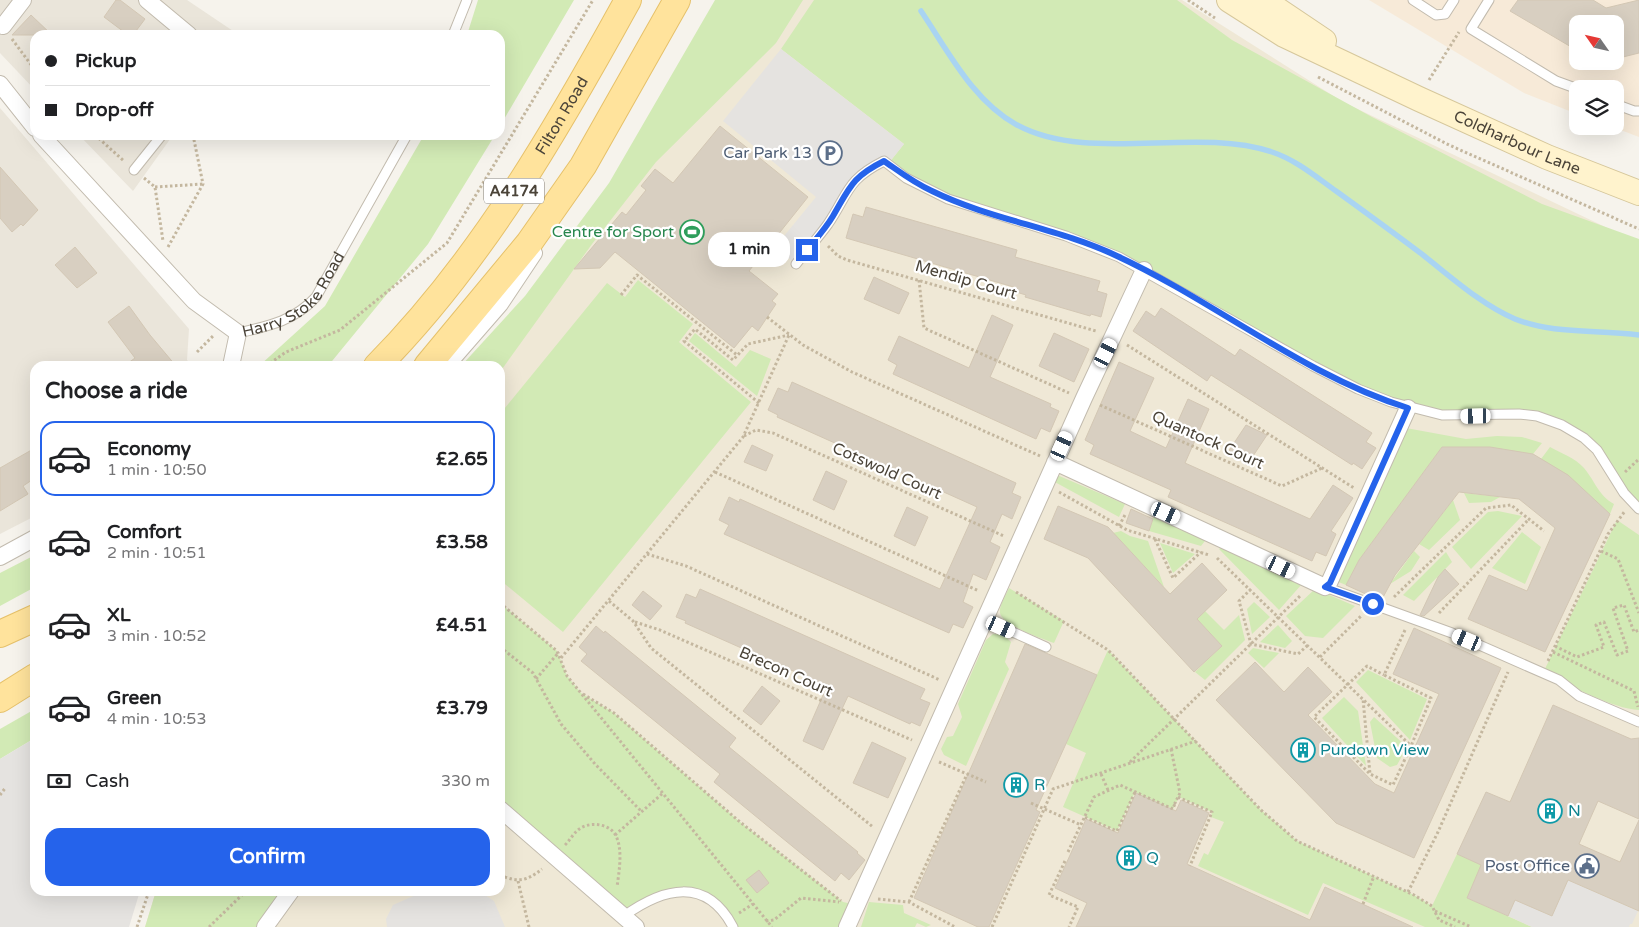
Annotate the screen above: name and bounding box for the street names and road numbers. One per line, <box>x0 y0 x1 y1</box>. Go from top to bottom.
street label: Filton Road <box>531 73 593 159</box>
street label: Coldharbour Lane <box>1451 106 1583 179</box>
road number: A4174 <box>484 178 544 204</box>
street label: Harry Stoke Road <box>240 248 349 342</box>
street label: Mendip Court <box>913 256 1019 304</box>
street label: Quantock Court <box>1149 406 1267 474</box>
street label: Cotswold Court <box>829 438 945 504</box>
street label: Brecon Court <box>736 642 836 702</box>

